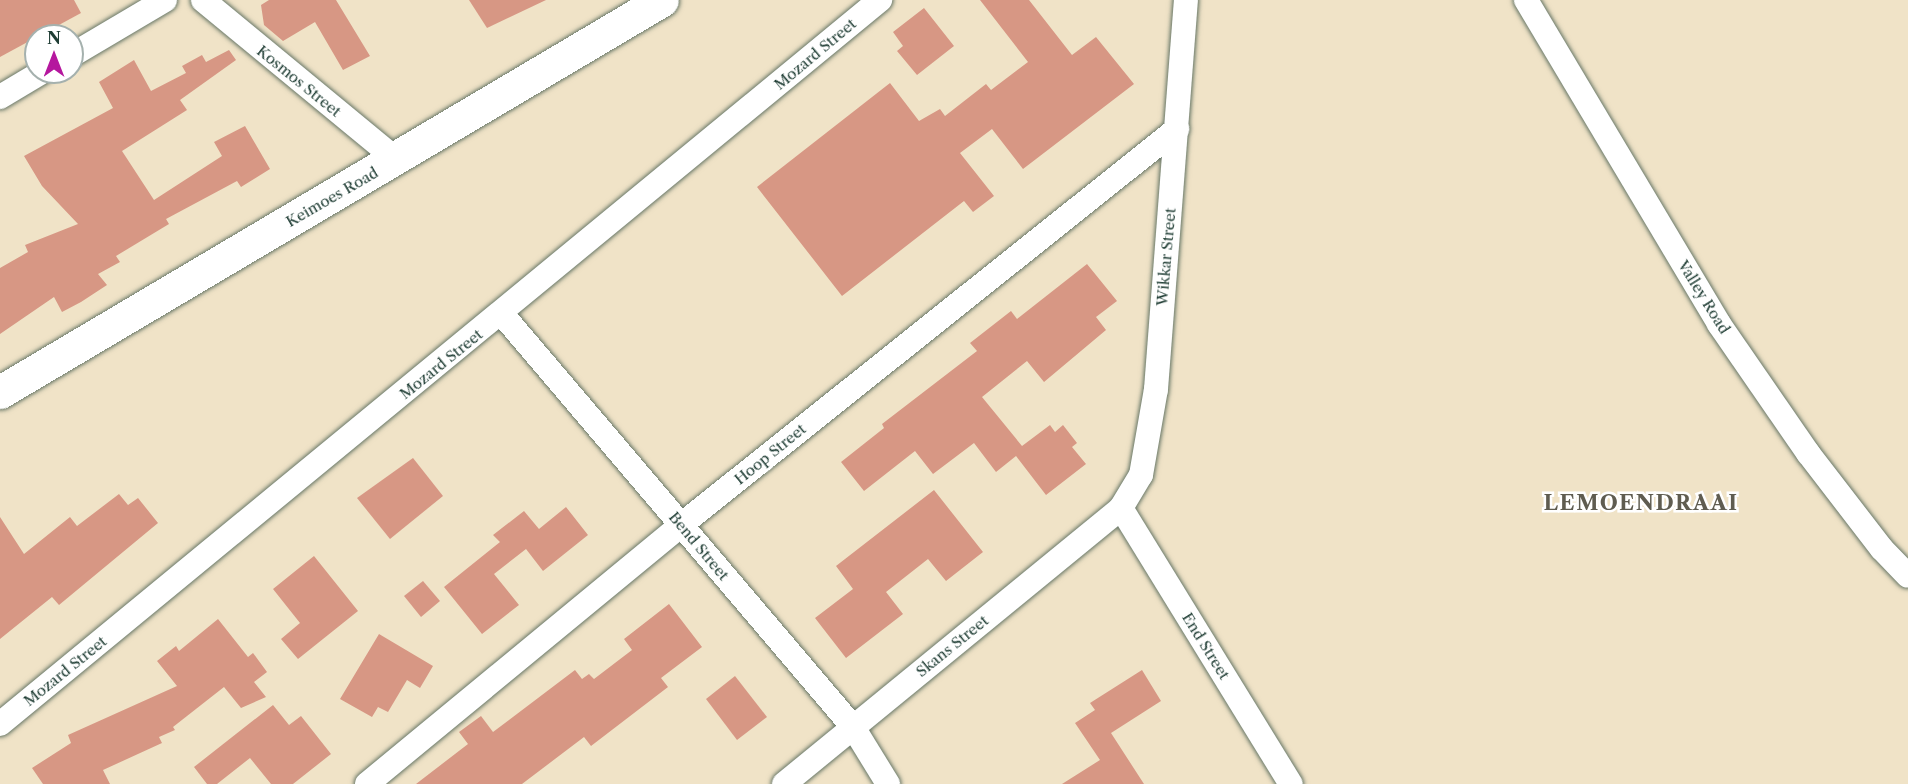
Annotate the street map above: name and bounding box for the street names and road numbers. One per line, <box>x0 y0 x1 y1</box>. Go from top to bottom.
street label: Mozard Street <box>770 15 860 93</box>
street label: Kosmos Street <box>253 42 345 120</box>
street label: Keimoes Road <box>283 163 381 231</box>
street label: Wikkar Street <box>1153 207 1179 307</box>
street label: Valley Road <box>1674 257 1734 337</box>
street label: Mozard Street <box>396 325 486 403</box>
street label: Hoop Street <box>731 420 809 488</box>
street label: Bend Street <box>665 508 733 584</box>
street label: End Street <box>1178 609 1234 683</box>
street label: Skans Street <box>912 611 992 681</box>
street label: Mozard Street <box>20 632 110 710</box>

